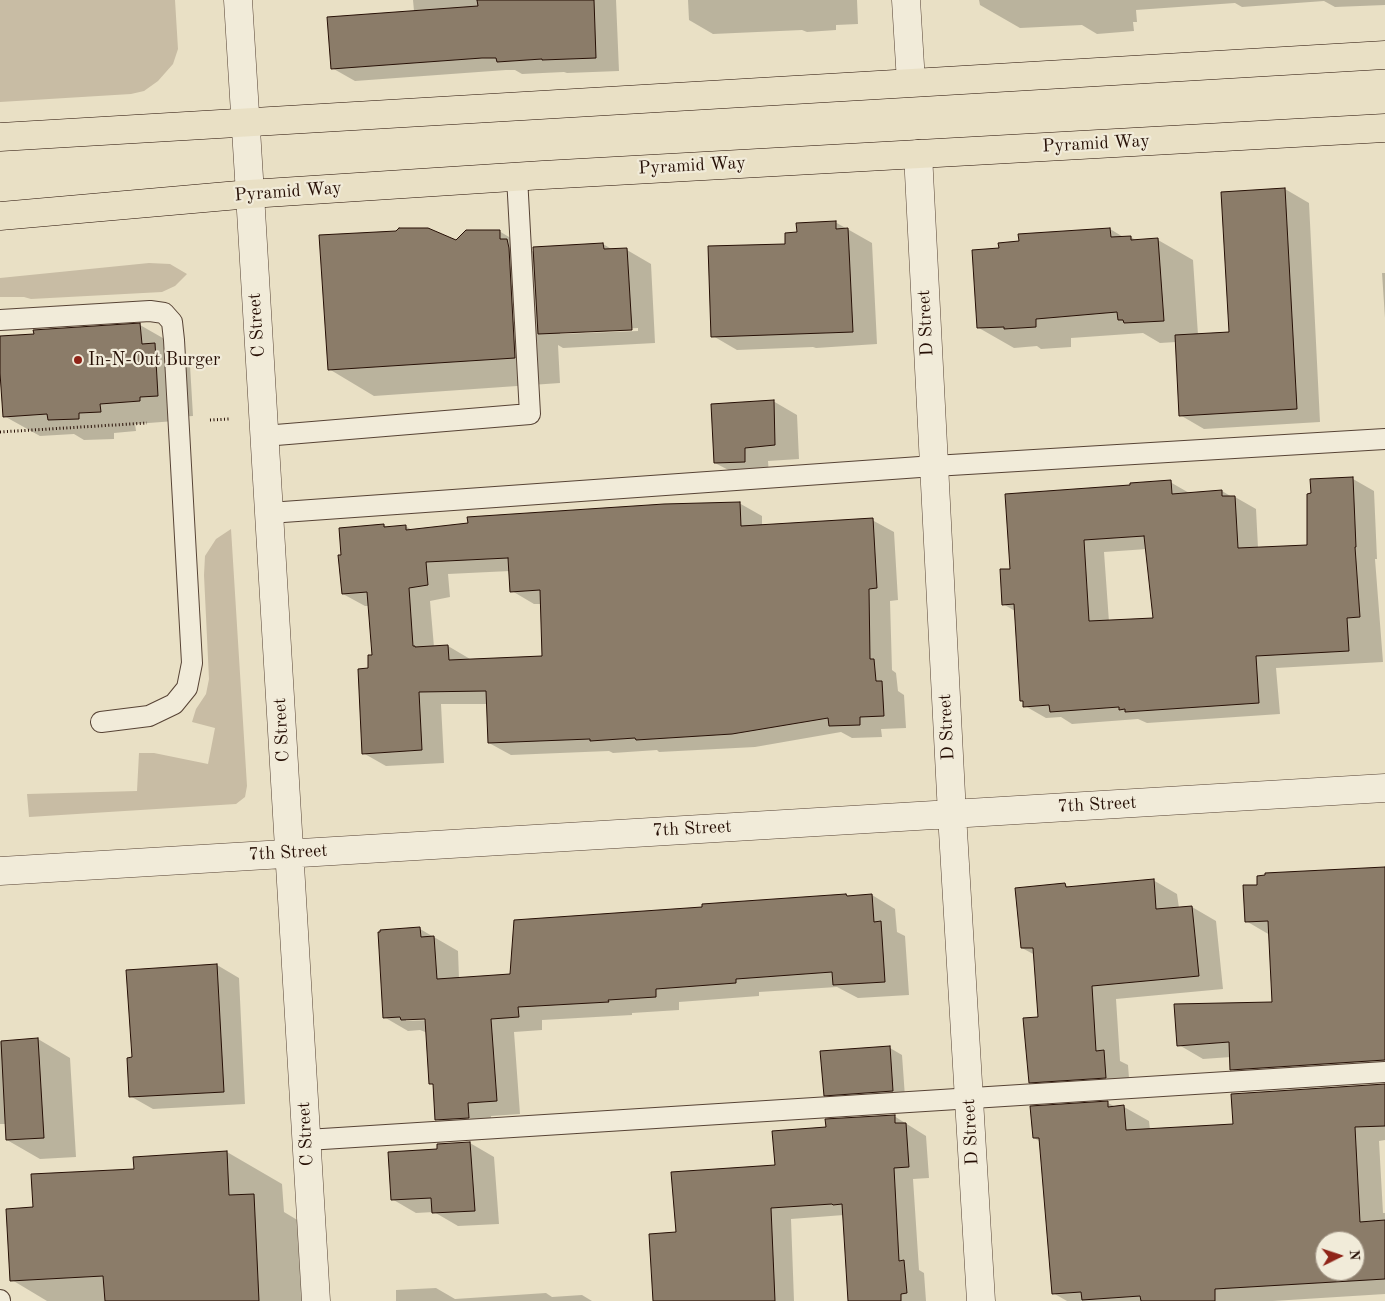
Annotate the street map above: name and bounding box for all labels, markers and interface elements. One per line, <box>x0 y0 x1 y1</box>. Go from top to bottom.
street label: Pyramid Way <box>1042 130 1150 158</box>
street label: Pyramid Way <box>638 152 746 180</box>
street label: Pyramid Way <box>234 177 342 207</box>
street label: D Street <box>913 289 939 357</box>
street label: C Street <box>244 292 270 358</box>
place label: In-N-Out Burger <box>88 349 220 371</box>
marker: In-N-Out Burger <box>72 354 84 366</box>
street label: D Street <box>934 693 960 761</box>
street label: C Street <box>270 697 294 763</box>
street label: 7th Street <box>1057 792 1137 818</box>
street label: 7th Street <box>652 816 732 842</box>
street label: 7th Street <box>248 840 328 866</box>
street label: D Street <box>958 1098 984 1166</box>
street label: C Street <box>294 1101 318 1167</box>
north arrow <box>1315 1231 1365 1281</box>
text: N <box>1347 1249 1361 1261</box>

